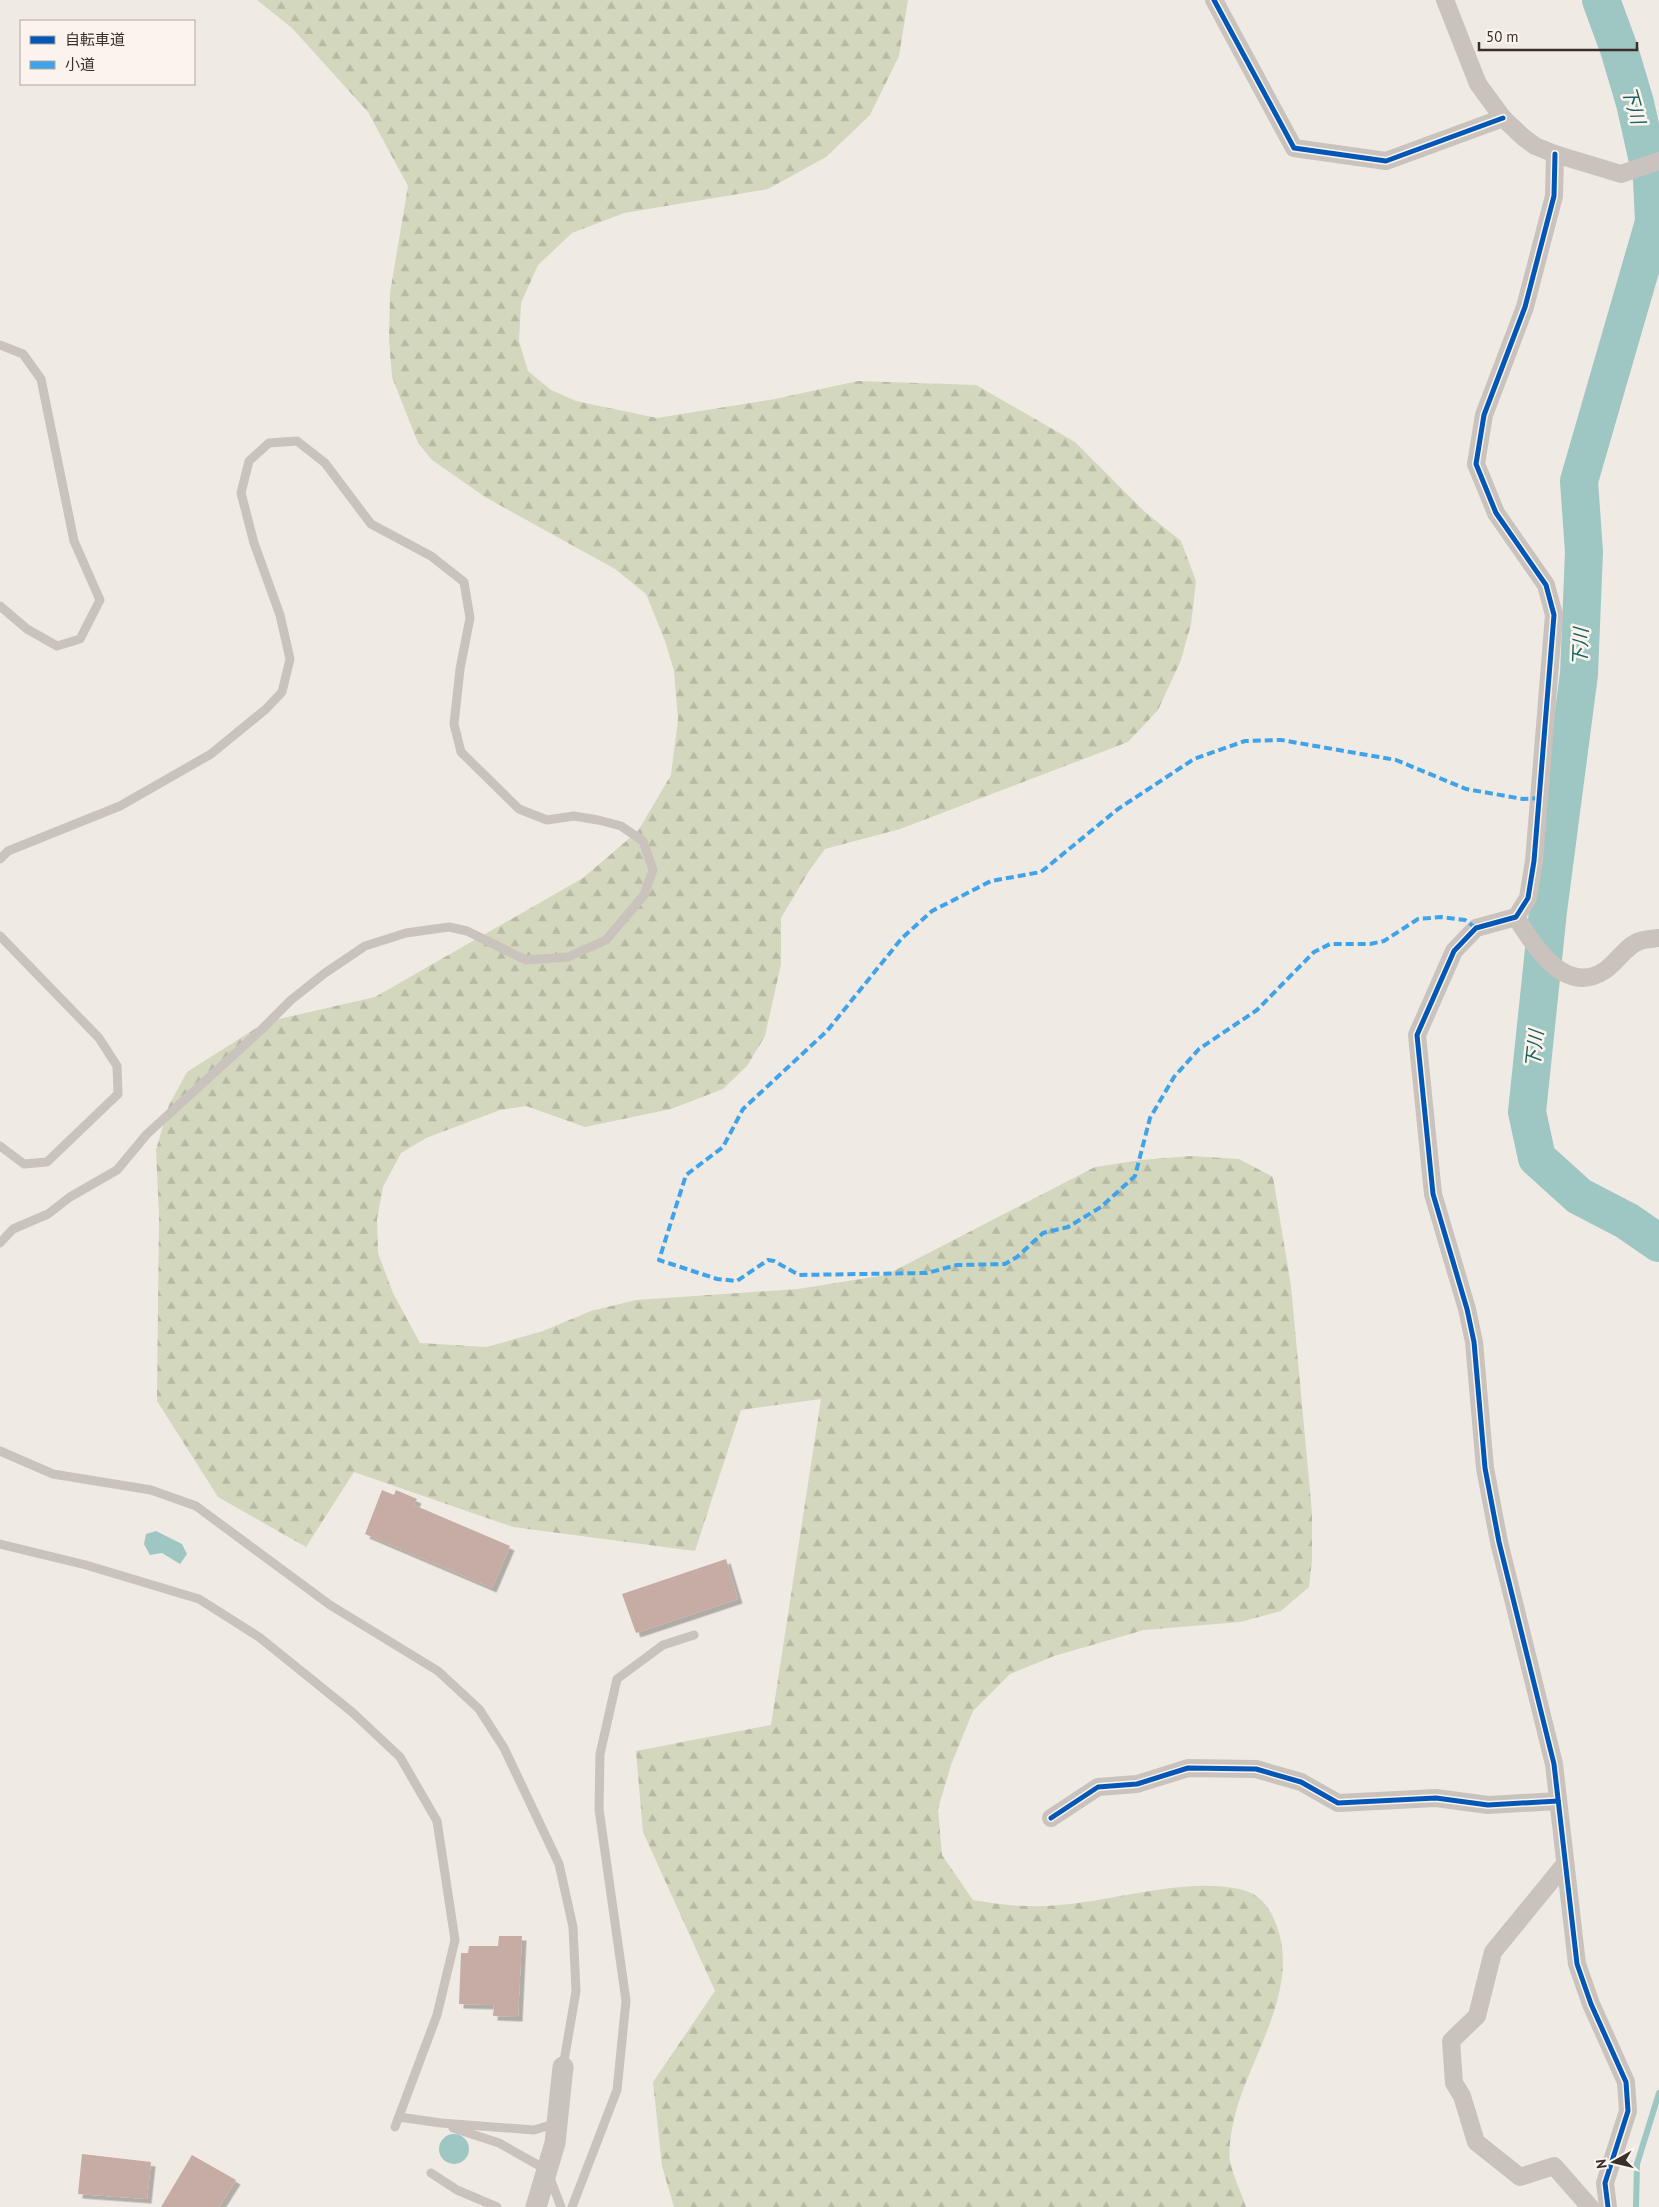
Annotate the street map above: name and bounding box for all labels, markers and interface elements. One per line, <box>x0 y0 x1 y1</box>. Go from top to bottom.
legend <box>20 20 195 85</box>
scale bar <box>1479 20 1636 52</box>
text: 50 m <box>1486 27 1519 46</box>
text: 自転車道 <box>65 30 125 49</box>
text: 小道 <box>65 55 95 74</box>
water label: 下川 <box>1617 83 1651 128</box>
water label: 下川 <box>1567 626 1593 666</box>
water label: 下川 <box>1520 1027 1548 1069</box>
north arrow <box>1589 2137 1639 2187</box>
text: N <box>1592 2158 1611 2170</box>

